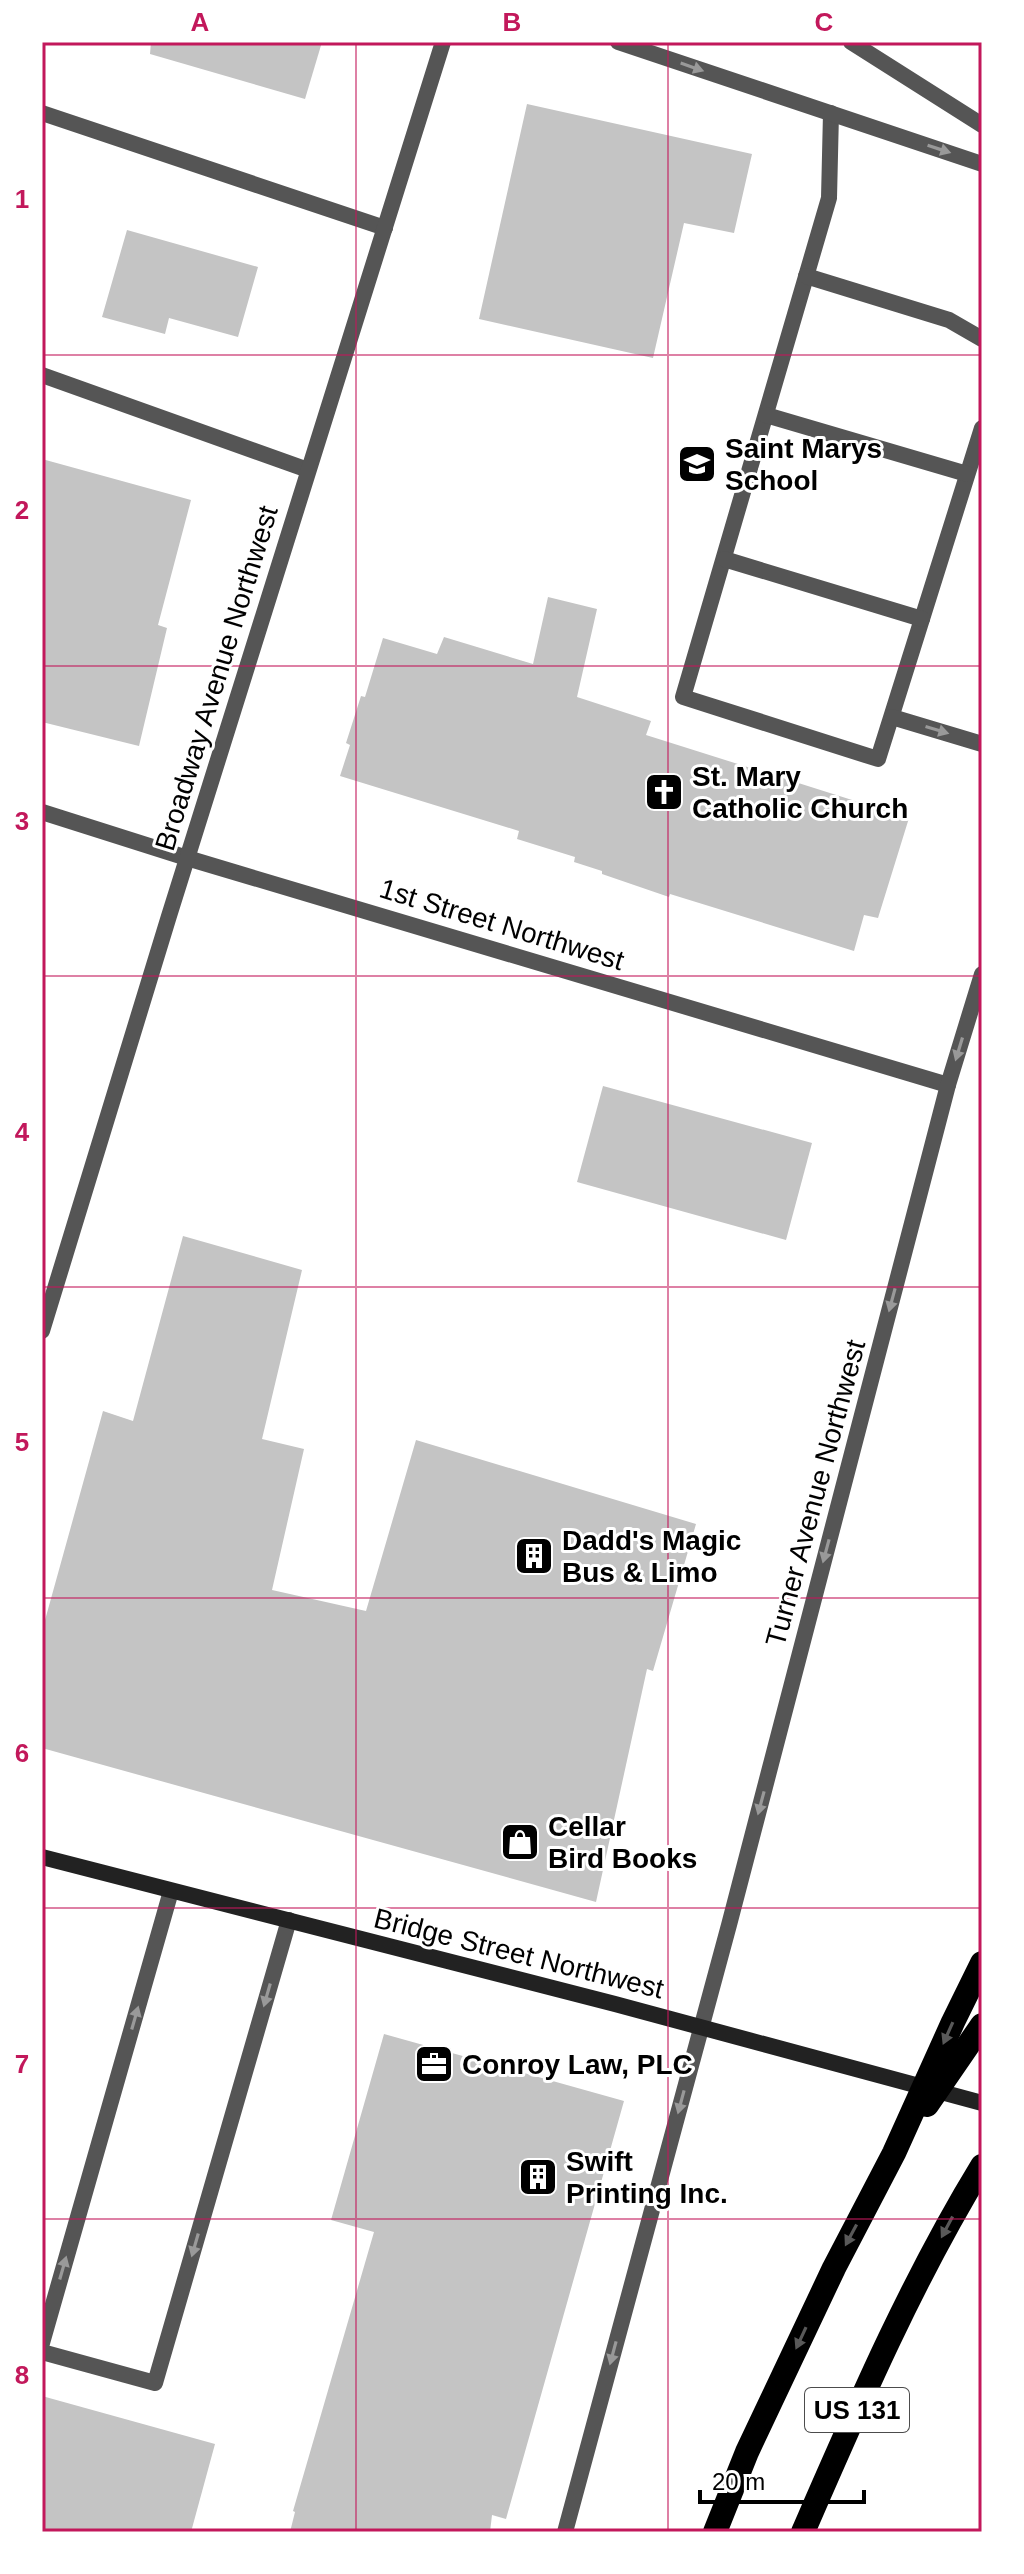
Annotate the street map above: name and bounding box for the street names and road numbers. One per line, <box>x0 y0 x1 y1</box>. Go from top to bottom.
street label: Broadway Avenue Northwest <box>149 502 284 854</box>
street label: 1st Street Northwest <box>376 873 628 976</box>
street label: Turner Avenue Northwest <box>760 1336 871 1650</box>
street label: Bridge Street Northwest <box>371 1902 667 2005</box>
road number: US 131 <box>805 2388 909 2432</box>

